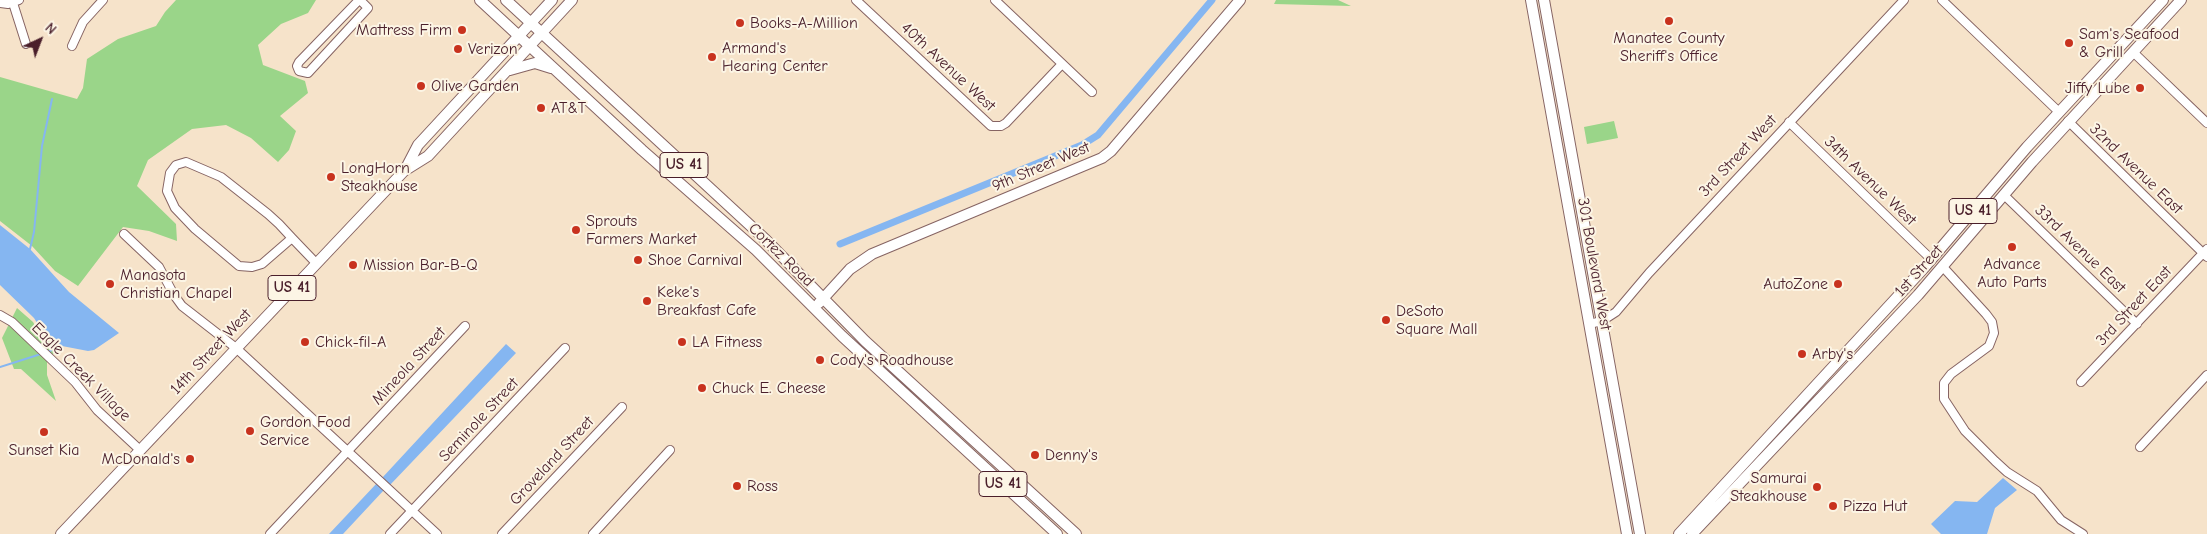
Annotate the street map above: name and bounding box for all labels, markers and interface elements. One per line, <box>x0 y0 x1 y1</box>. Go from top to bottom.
place label: Books-A-Million <box>750 13 858 33</box>
north arrow <box>15 15 65 65</box>
marker: Manatee County Sheriff's Office <box>1663 15 1675 27</box>
marker: Books-A-Million <box>734 17 746 29</box>
street label: 40th Avenue West <box>897 18 999 116</box>
text: N <box>41 19 60 38</box>
place label: Mattress Firm <box>356 20 452 40</box>
marker: Mattress Firm <box>456 24 468 36</box>
place label: Sam's Seafood & Grill <box>2079 24 2179 62</box>
place label: Manatee County Sheriff's Office <box>1613 28 1725 66</box>
marker: Sam's Seafood & Grill <box>2063 37 2075 49</box>
place label: Armand's Hearing Center <box>722 38 828 76</box>
place label: Verizon <box>468 39 518 59</box>
marker: Verizon <box>452 43 464 55</box>
marker: Armand's Hearing Center <box>706 51 718 63</box>
place label: Olive Garden <box>431 76 519 96</box>
place label: Jiffy Lube <box>2065 78 2130 98</box>
marker: Olive Garden <box>415 80 427 92</box>
marker: Jiffy Lube <box>2134 82 2146 94</box>
place label: AT&T <box>551 98 586 118</box>
marker: AT&T <box>535 102 547 114</box>
street label: 3rd Street West <box>1695 111 1781 201</box>
street label: 32nd Avenue East <box>2085 120 2187 218</box>
street label: 34th Avenue West <box>1820 132 1920 230</box>
street label: 9th Street West <box>989 138 1093 196</box>
road number: US 41 <box>660 152 708 178</box>
place label: LongHorn Steakhouse <box>341 158 418 196</box>
marker: LongHorn Steakhouse <box>325 171 337 183</box>
street label: 301 Boulevard West <box>1573 196 1615 332</box>
road number: US 41 <box>1949 198 1997 224</box>
street label: 33rd Avenue East <box>2030 201 2130 297</box>
place label: Sprouts Farmers Market <box>586 211 697 249</box>
street label: Cortez Road <box>744 219 818 291</box>
marker: Sprouts Farmers Market <box>570 224 582 236</box>
street label: 1st Street <box>1891 241 1947 301</box>
marker: Advance Auto Parts <box>2006 241 2018 253</box>
place label: Shoe Carnival <box>648 250 742 270</box>
marker: Shoe Carnival <box>632 254 644 266</box>
place label: Advance Auto Parts <box>1977 254 2047 292</box>
place label: Mission Bar-B-Q <box>363 255 478 275</box>
marker: Mission Bar-B-Q <box>347 259 359 271</box>
street label: 3rd Street East <box>2092 262 2176 350</box>
place label: Manasota Christian Chapel <box>120 265 232 303</box>
place label: AutoZone <box>1763 274 1828 294</box>
road number: US 41 <box>268 276 316 300</box>
marker: Manasota Christian Chapel <box>104 278 116 290</box>
marker: AutoZone <box>1832 278 1844 290</box>
place label: Keke's Breakfast Cafe <box>657 282 756 320</box>
marker: Keke's Breakfast Cafe <box>641 295 653 307</box>
place label: DeSoto Square Mall <box>1396 301 1478 339</box>
street label: 14th Street West <box>166 305 256 399</box>
marker: DeSoto Square Mall <box>1380 314 1392 326</box>
street label: Eagle Creek Village <box>27 318 135 426</box>
street label: Mineola Street <box>368 323 450 409</box>
place label: Chick-fil-A <box>315 332 386 352</box>
place label: LA Fitness <box>692 332 762 352</box>
marker: Chick-fil-A <box>299 336 311 348</box>
marker: LA Fitness <box>676 336 688 348</box>
place label: Arby's <box>1812 344 1853 364</box>
marker: Arby's <box>1796 348 1808 360</box>
place label: Cody's Roadhouse <box>830 350 953 370</box>
marker: Cody's Roadhouse <box>814 354 826 366</box>
street label: Seminole Street <box>435 374 523 466</box>
place label: Chuck E. Cheese <box>712 378 826 398</box>
marker: Chuck E. Cheese <box>696 382 708 394</box>
place label: Gordon Food Service <box>260 412 351 450</box>
street label: Groveland Street <box>506 413 598 509</box>
marker: Gordon Food Service <box>244 425 256 437</box>
marker: Sunset Kia <box>38 426 50 438</box>
place label: Sunset Kia <box>8 440 80 460</box>
place label: Denny's <box>1045 445 1098 465</box>
place label: McDonald's <box>101 449 180 469</box>
marker: Denny's <box>1029 449 1041 461</box>
marker: McDonald's <box>184 453 196 465</box>
place label: Samurai Steakhouse <box>1730 468 1807 506</box>
road number: US 41 <box>979 472 1027 496</box>
place label: Ross <box>747 476 778 496</box>
marker: Ross <box>731 480 743 492</box>
marker: Samurai Steakhouse <box>1811 481 1823 493</box>
place label: Pizza Hut <box>1843 496 1907 516</box>
marker: Pizza Hut <box>1827 500 1839 512</box>

